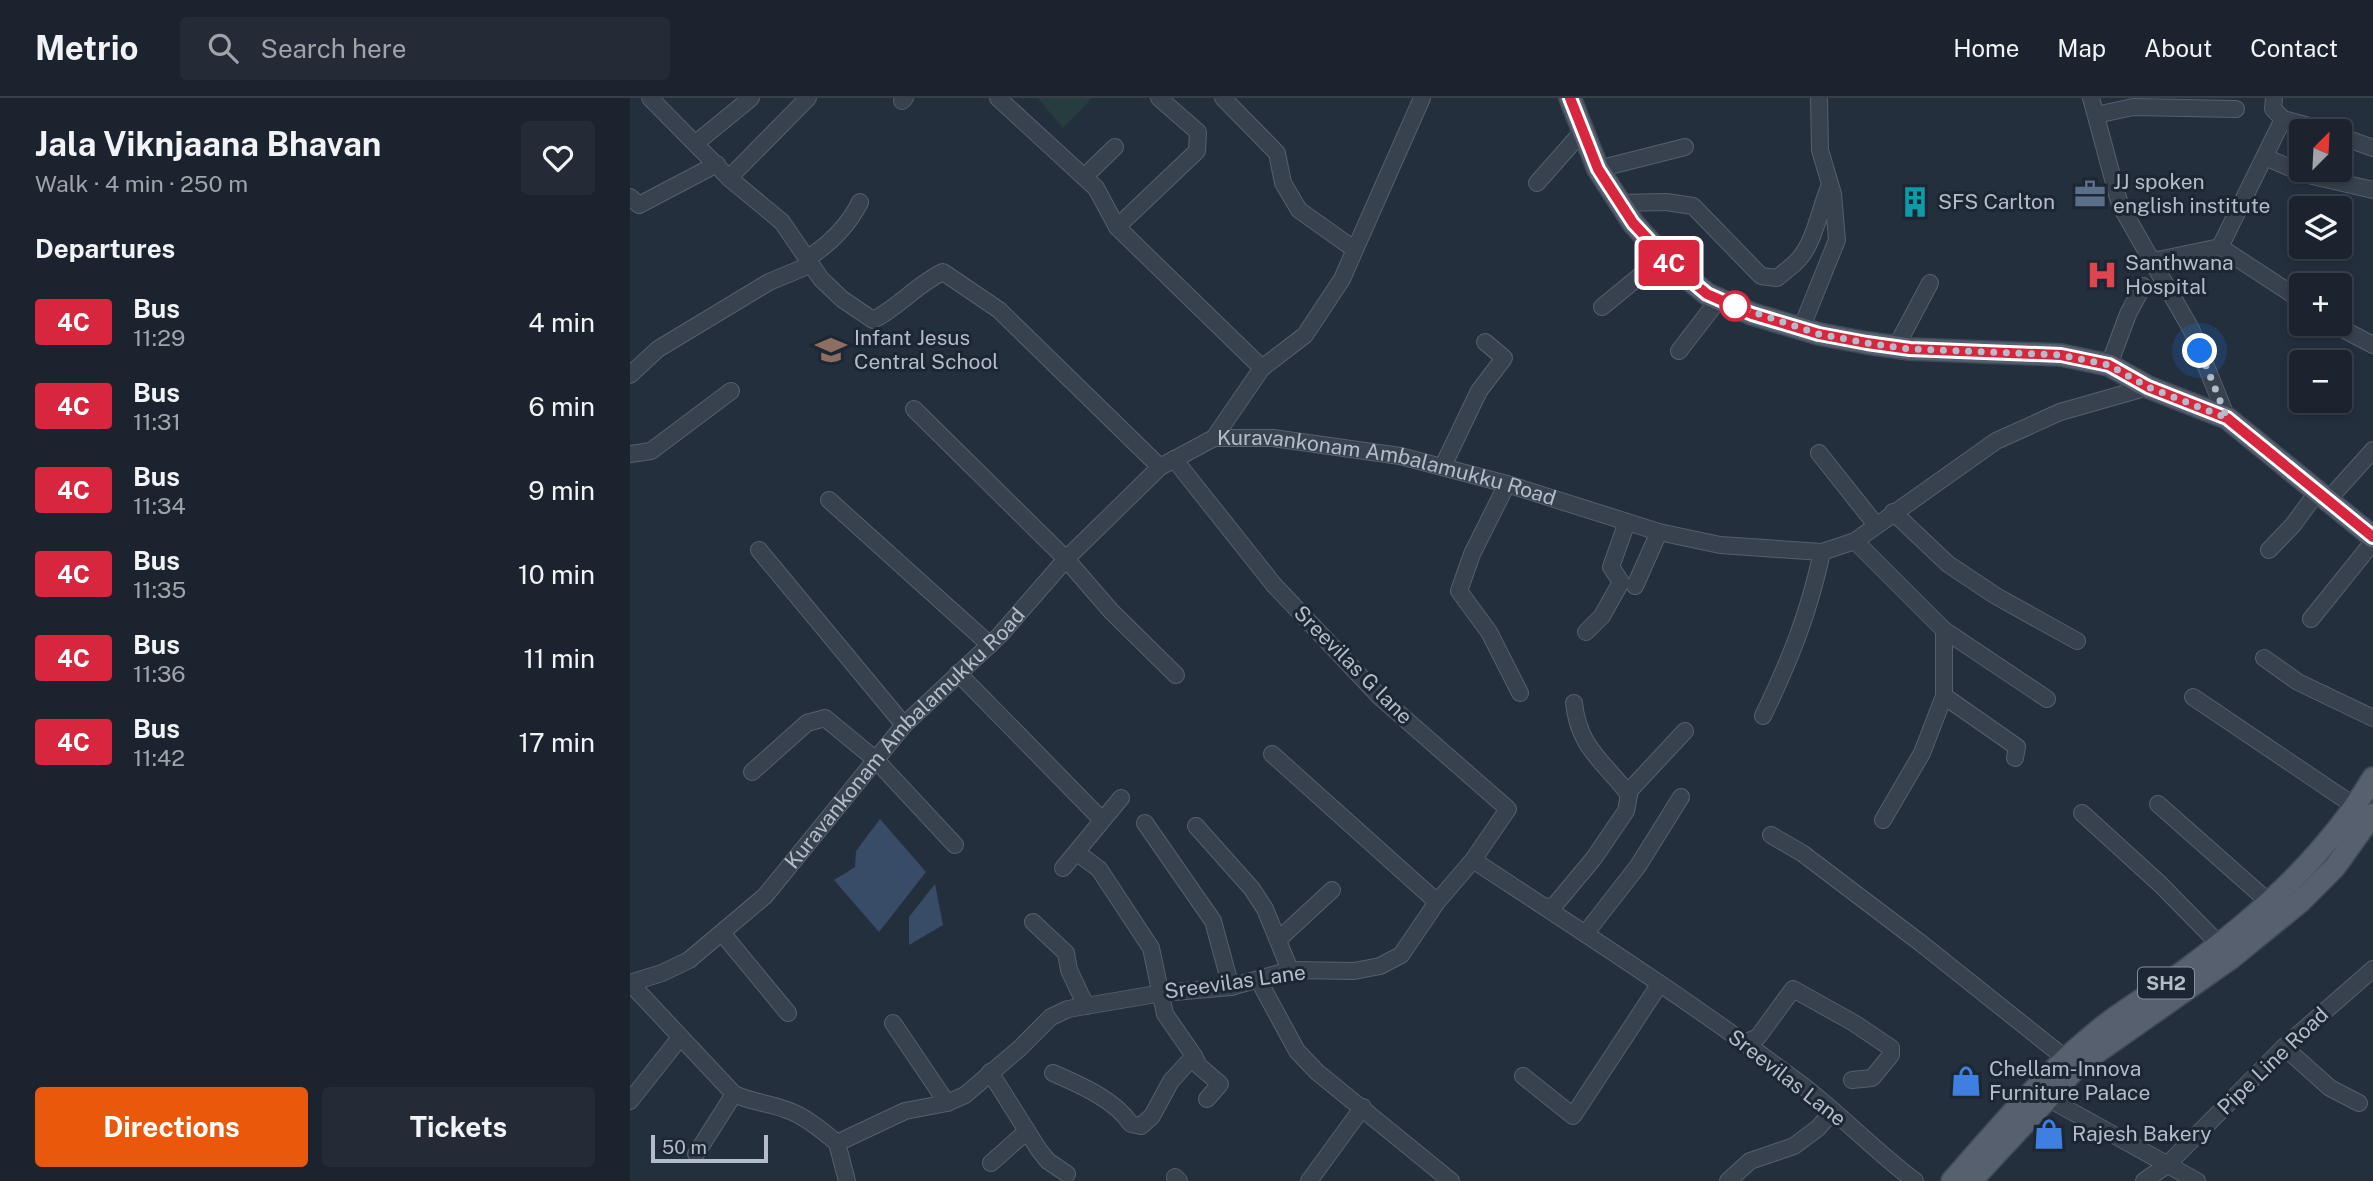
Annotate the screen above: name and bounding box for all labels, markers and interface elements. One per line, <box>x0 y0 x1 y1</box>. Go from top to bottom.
search box <box>180 17 670 80</box>
text: Metrio <box>35 29 138 67</box>
icon: search <box>204 29 242 67</box>
text: Search here <box>260 33 406 64</box>
text: Home <box>1953 34 2019 62</box>
text: Map <box>2057 34 2106 62</box>
text: About <box>2144 34 2212 62</box>
text: Contact <box>2250 34 2338 62</box>
north arrow <box>2289 119 2352 182</box>
map controls <box>2289 119 2352 413</box>
button: heart <box>521 121 595 195</box>
text: Jala Viknjaana Bhavan <box>35 125 381 163</box>
place label: JJ spoken english institute <box>2113 169 2271 218</box>
text: Walk · 4 min · 250 m <box>35 170 248 197</box>
office icon: JJ spoken english institute <box>2073 177 2107 211</box>
building icon: SFS Carlton <box>1898 185 1932 219</box>
place label: SFS Carlton <box>1938 189 2055 214</box>
button: layers <box>2289 196 2352 259</box>
text: Departures <box>35 233 175 264</box>
line badge: 4C <box>1637 240 1700 286</box>
text: 4C <box>1653 249 1685 277</box>
place label: Santhwana Hospital <box>2125 250 2234 299</box>
hospital icon: Santhwana Hospital <box>2085 258 2119 292</box>
button: + <box>2289 273 2352 336</box>
unlabelled marker <box>1720 291 1750 321</box>
text: Bus <box>133 293 180 324</box>
text: 4 min <box>528 307 595 338</box>
text: 4C <box>57 308 90 336</box>
text: 11:29 <box>133 324 185 351</box>
place label: Infant Jesus Central School <box>854 325 999 374</box>
school or university icon: Infant Jesus Central School <box>814 333 848 367</box>
your location <box>2182 333 2217 368</box>
button: − <box>2289 350 2352 413</box>
text: Bus <box>133 377 180 408</box>
text: 6 min <box>528 391 595 422</box>
text: 4C <box>57 392 90 420</box>
text: 11:31 <box>133 408 181 435</box>
street label: Kuravankonam Ambalamukku Road <box>1217 425 1559 511</box>
text: Bus <box>133 461 180 492</box>
text: 9 min <box>528 475 595 506</box>
text: 4C <box>57 476 90 504</box>
text: 11:34 <box>133 492 186 519</box>
text: Bus <box>133 545 180 576</box>
text: 10 min <box>518 559 595 590</box>
text: 4C <box>57 560 90 588</box>
text: 11:35 <box>133 576 186 603</box>
street label: Sreevilas G lane <box>1289 600 1418 729</box>
street label: Kuravankonam Ambalamukku Road <box>779 602 1030 874</box>
text: Bus <box>133 629 180 660</box>
text: 11 min <box>523 643 595 674</box>
text: 4C <box>57 644 90 672</box>
text: 11:36 <box>133 660 186 687</box>
text: Bus <box>133 713 180 744</box>
text: 17 min <box>518 727 595 758</box>
text: 4C <box>57 728 90 756</box>
text: 11:42 <box>133 744 185 771</box>
street label: Sreevilas Lane <box>1163 959 1307 1004</box>
road number: SH2 <box>2138 968 2194 998</box>
street label: Pipe Line Road <box>2212 1002 2333 1120</box>
street label: Sreevilas Lane <box>1723 1024 1851 1131</box>
place label: Chellam-Innova Furniture Palace <box>1989 1056 2150 1105</box>
shop icon: Chellam-Innova Furniture Palace <box>1949 1064 1983 1098</box>
button: Directions <box>35 1087 308 1167</box>
button: Tickets <box>322 1087 595 1167</box>
shop icon: Rajesh Bakery <box>2032 1117 2066 1151</box>
place label: Rajesh Bakery <box>2072 1121 2211 1146</box>
scale bar <box>651 1132 768 1164</box>
text: 50 m <box>662 1136 707 1158</box>

